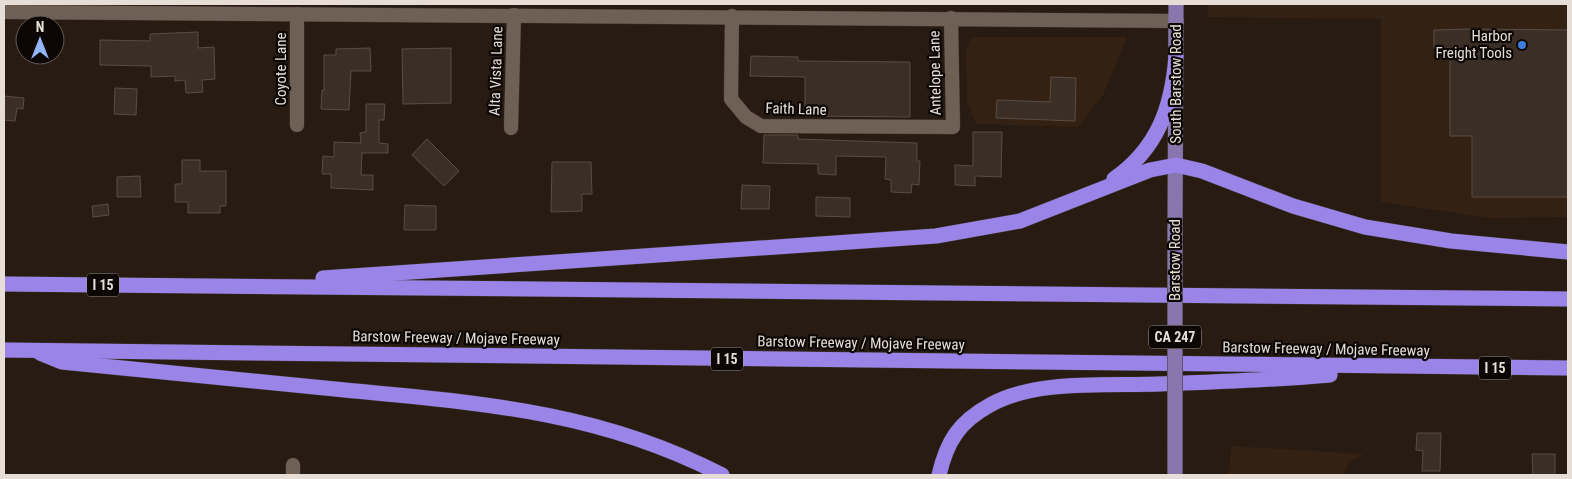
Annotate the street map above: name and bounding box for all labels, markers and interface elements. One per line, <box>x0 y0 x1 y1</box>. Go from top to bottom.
north arrow <box>15 15 65 65</box>
text: N <box>36 19 44 35</box>
street label: South Barstow Road <box>1167 24 1185 144</box>
street label: Alta Vista Lane <box>485 26 507 116</box>
place label: Harbor Freight Tools <box>1435 27 1512 62</box>
street label: Antelope Lane <box>925 30 945 116</box>
street label: Coyote Lane <box>272 32 290 106</box>
marker: Harbor Freight Tools <box>1516 39 1528 51</box>
street label: Faith Lane <box>765 99 827 119</box>
street label: Barstow Road <box>1166 219 1184 301</box>
road number: I 15 <box>87 274 119 296</box>
road number: CA 247 <box>1149 326 1201 348</box>
street label: Barstow Freeway / Mojave Freeway <box>352 327 560 349</box>
street label: Barstow Freeway / Mojave Freeway <box>757 332 965 354</box>
street label: Barstow Freeway / Mojave Freeway <box>1222 338 1430 360</box>
road number: I 15 <box>711 348 743 370</box>
road number: I 15 <box>1479 356 1511 379</box>

